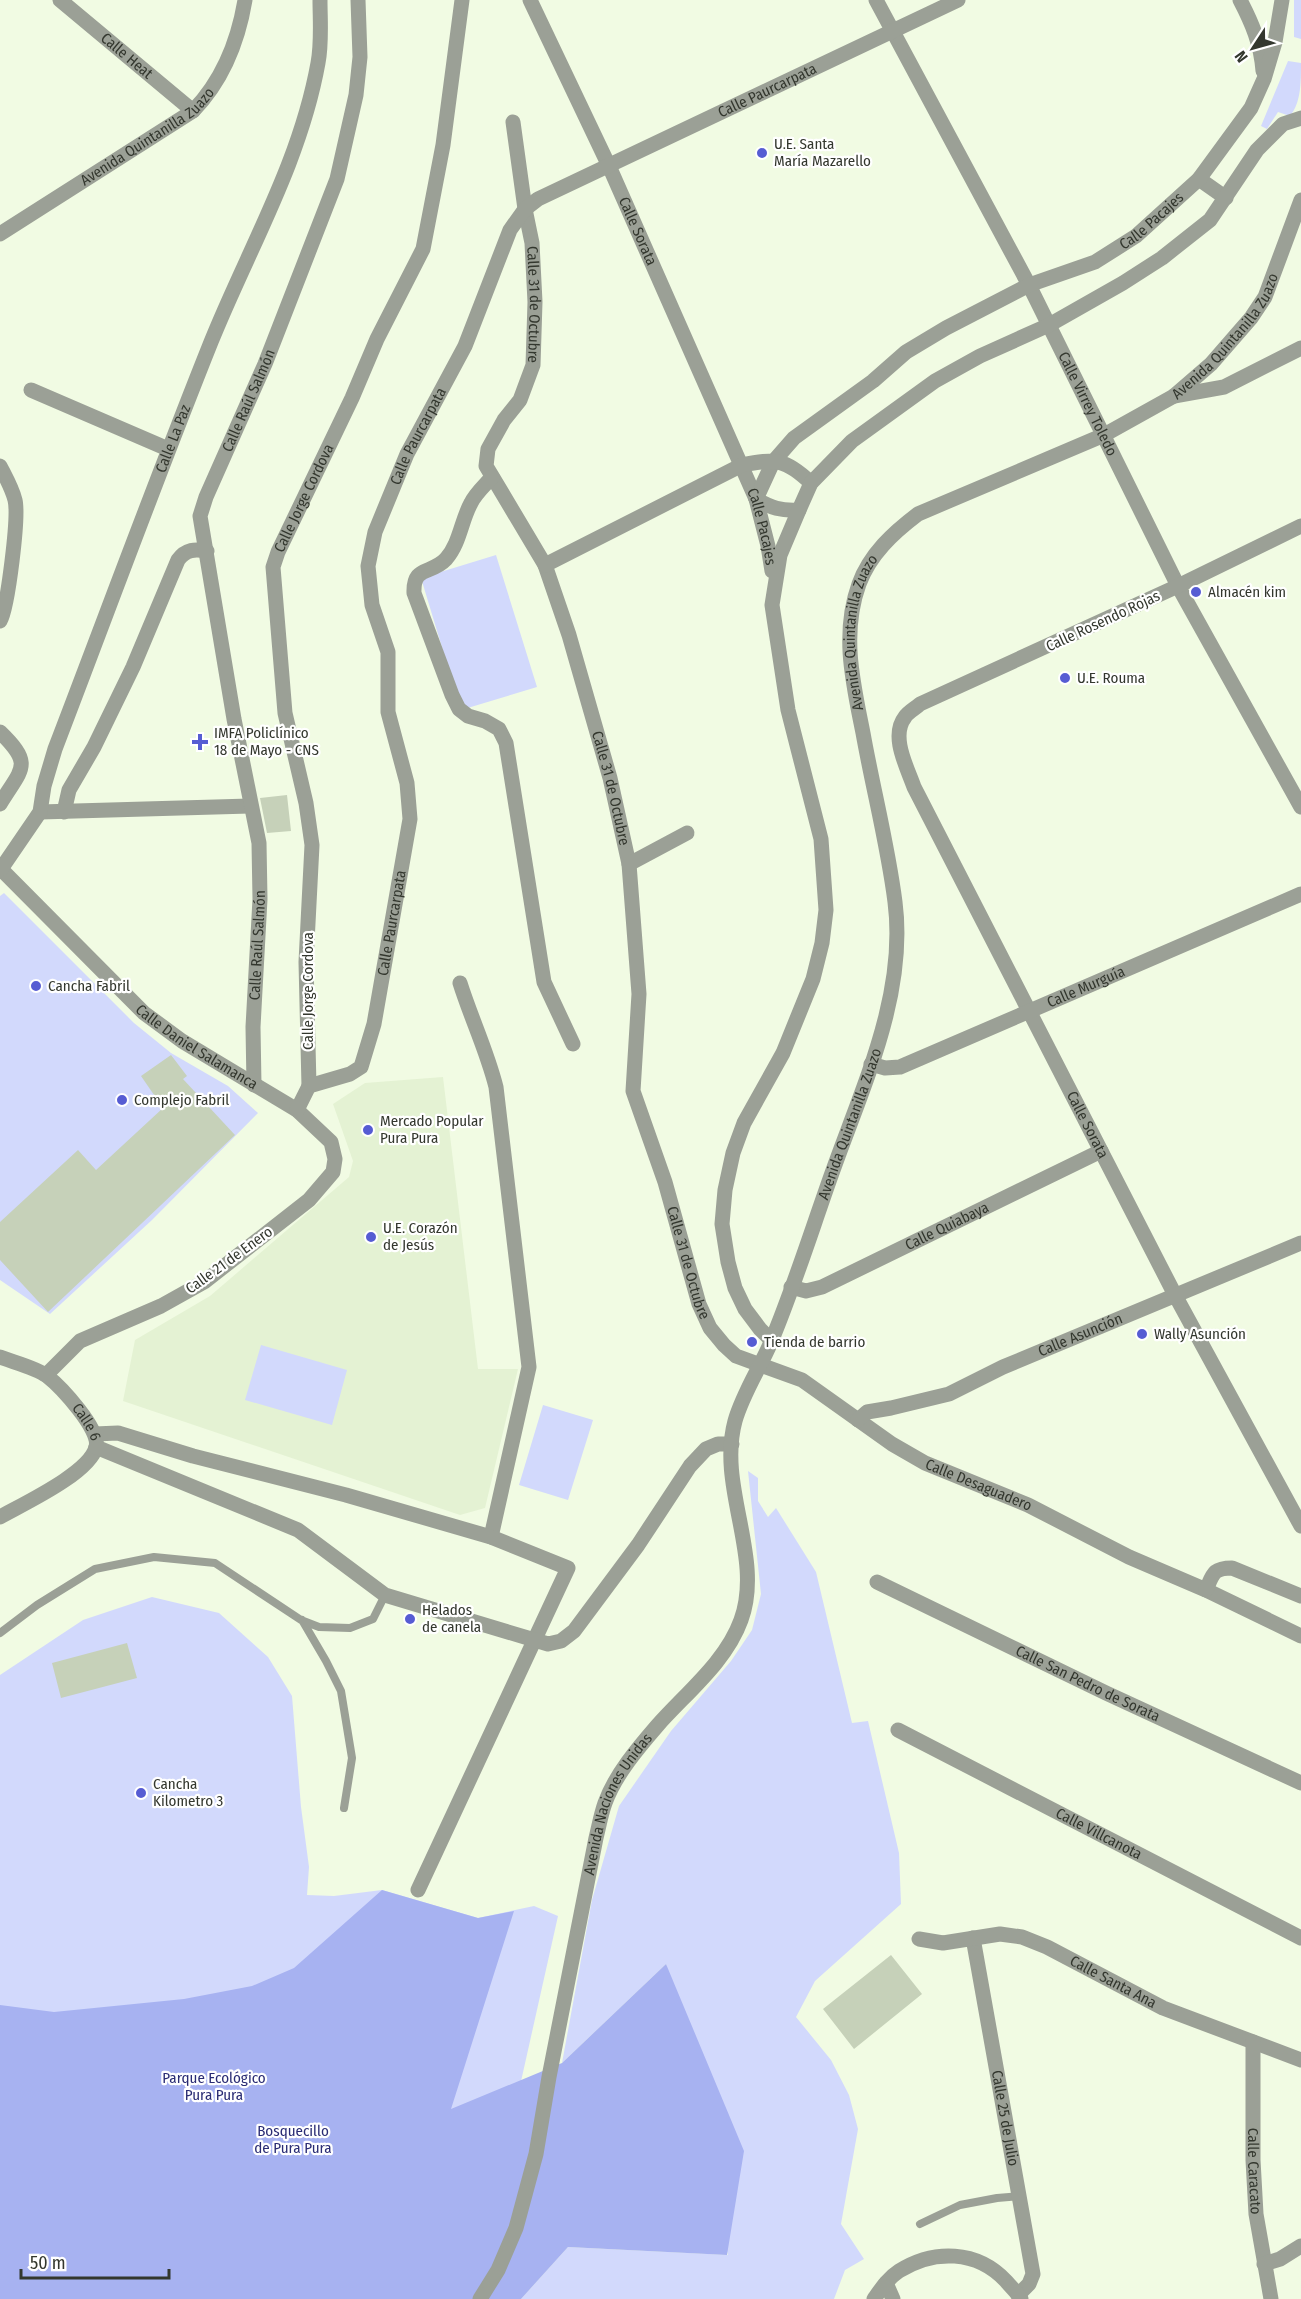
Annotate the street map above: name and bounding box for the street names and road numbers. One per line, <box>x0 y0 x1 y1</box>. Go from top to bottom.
street label: Calle Heat <box>97 29 156 83</box>
street label: Calle Paurcarpata <box>715 59 819 121</box>
street label: Avenida Quintanilla Zuazo <box>77 84 218 189</box>
street label: Calle Pacajes <box>1116 188 1187 253</box>
street label: Calle Sorata <box>615 194 661 268</box>
street label: Calle 31 de Octubre <box>523 245 544 363</box>
street label: Avenida Quintanilla Zuazo <box>1168 271 1282 403</box>
street label: Calle Raúl Salmón <box>218 347 279 455</box>
street label: Calle Virrey Toledo <box>1054 349 1121 459</box>
street label: Calle Paurcarpata <box>386 384 450 488</box>
street label: Calle La Paz <box>152 402 194 475</box>
street label: Calle Jorge Cordova <box>270 441 338 555</box>
street label: Calle Pacajes <box>743 485 780 566</box>
street label: Avenida Quintanilla Zuazo <box>841 551 882 712</box>
street label: Calle Rosendo Rojas <box>1043 587 1163 655</box>
street label: Calle 31 de Octubre <box>588 729 634 847</box>
street label: Calle Paurcarpata <box>374 869 410 977</box>
street label: Calle Raúl Salmón <box>245 890 269 1001</box>
street label: Calle Jorge Cordova <box>299 932 317 1050</box>
street label: Calle Murguía <box>1044 962 1128 1012</box>
street label: Calle Daniel Salamanca <box>132 1001 261 1093</box>
street label: Avenida Quintanilla Zuazo <box>814 1046 885 1202</box>
street label: Calle Sorata <box>1063 1088 1112 1162</box>
street label: Calle Quiabaya <box>902 1198 992 1254</box>
street label: Calle 31 de Octubre <box>663 1204 714 1322</box>
street label: Calle 21 de Enero <box>182 1222 276 1298</box>
street label: Calle Asunción <box>1035 1309 1125 1360</box>
street label: Calle 6 <box>68 1399 105 1443</box>
street label: Calle Desaguadero <box>923 1455 1035 1515</box>
street label: Calle San Pedro de Sorata <box>1013 1642 1163 1726</box>
street label: Avenida Naciones Unidas <box>580 1729 656 1876</box>
street label: Calle Villcanota <box>1053 1804 1145 1863</box>
street label: Calle Santa Ana <box>1067 1952 1159 2012</box>
street label: Calle 25 de Julio <box>988 2069 1023 2168</box>
street label: Calle Caracato <box>1244 2128 1265 2215</box>

